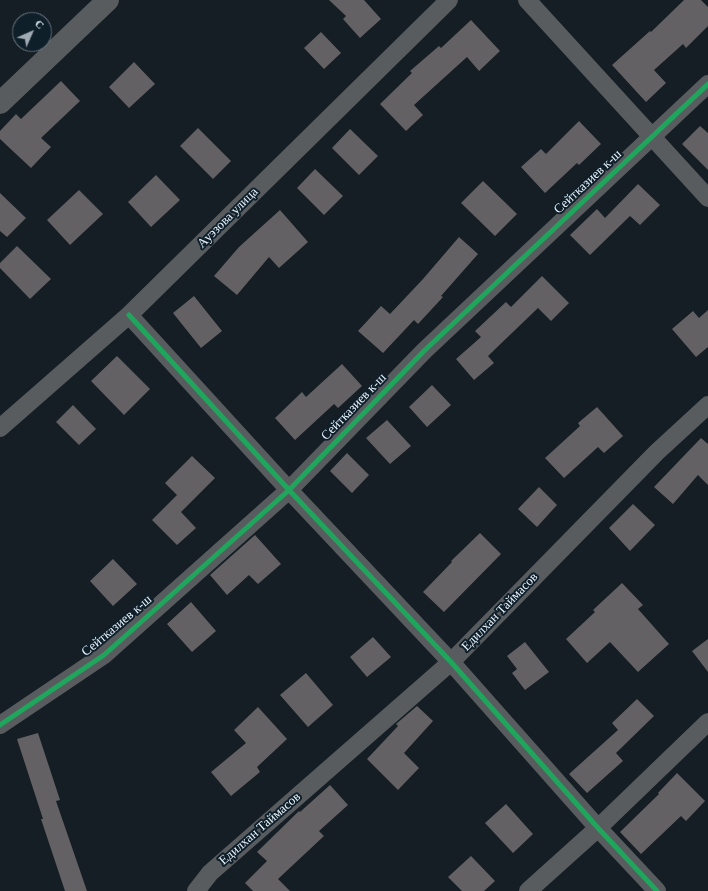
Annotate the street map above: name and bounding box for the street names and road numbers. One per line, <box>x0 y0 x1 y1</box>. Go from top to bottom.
street label: Сейтказиев к-ш <box>551 147 625 217</box>
street label: Ауэзова улица <box>194 184 262 252</box>
street label: Сейтказиев к-ш <box>318 370 390 444</box>
street label: Едилхан Таймасов <box>459 570 541 654</box>
street label: Сейтказиев к-ш <box>79 592 155 660</box>
street label: Едилхан Таймасов <box>216 789 304 869</box>

